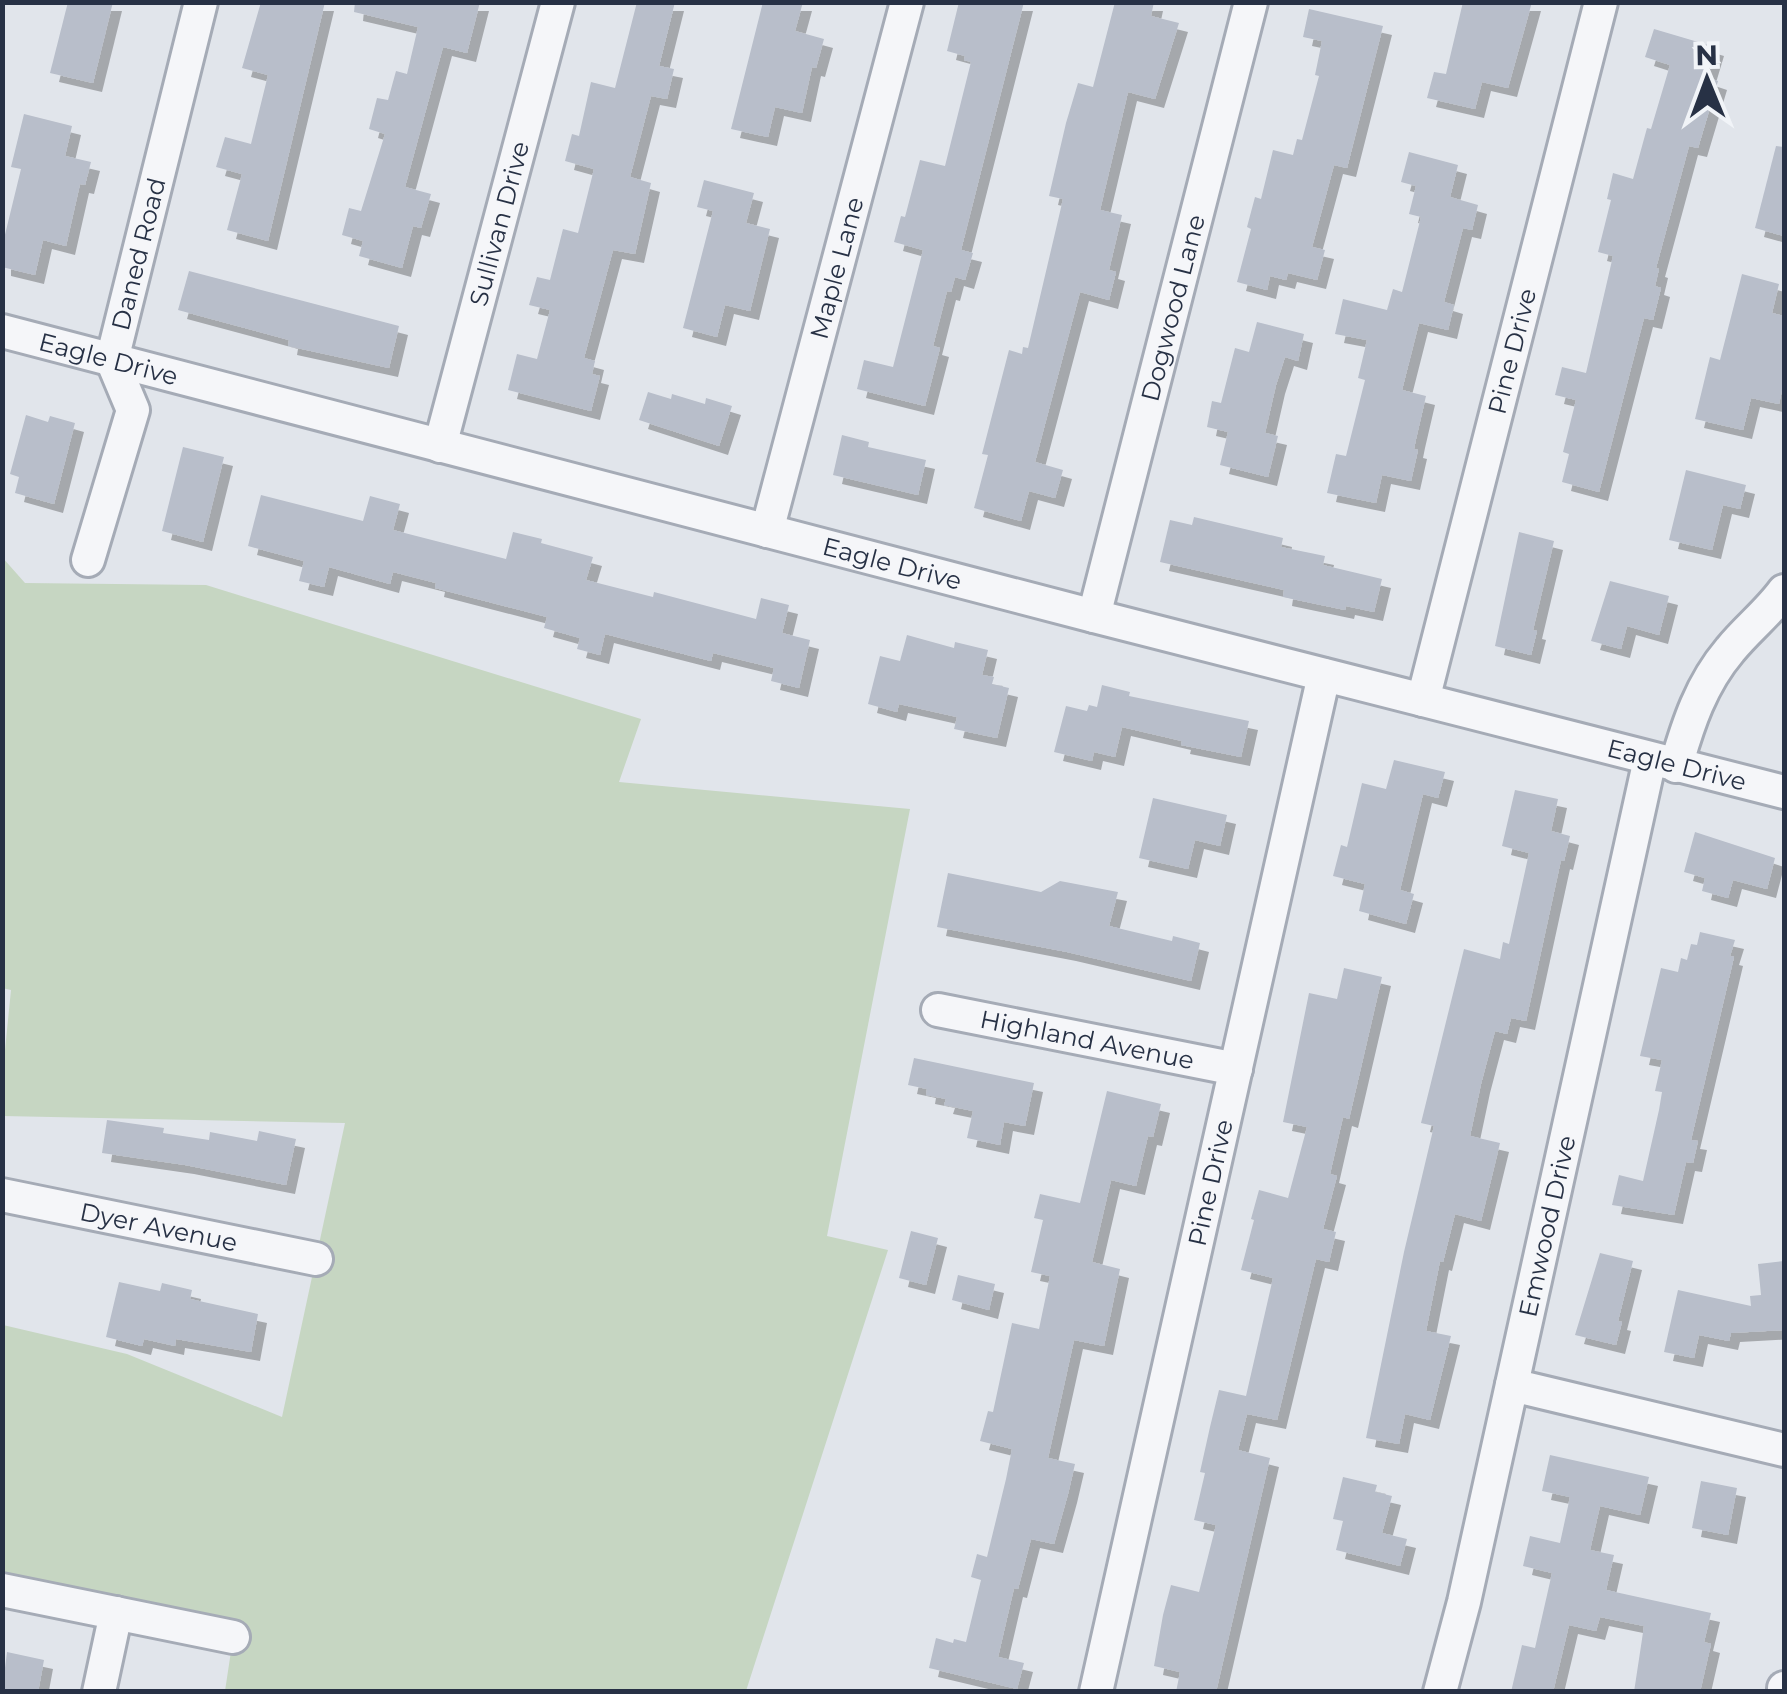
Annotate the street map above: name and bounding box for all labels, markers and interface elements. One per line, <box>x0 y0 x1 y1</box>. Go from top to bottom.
north arrow <box>1657 30 1757 130</box>
text: N <box>1695 38 1718 72</box>
street label: Sullivan Drive <box>463 138 535 309</box>
street label: Daned Road <box>105 175 172 334</box>
street label: Maple Lane <box>803 194 870 342</box>
street label: Dogwood Lane <box>1135 211 1211 404</box>
street label: Pine Drive <box>1482 285 1542 417</box>
street label: Eagle Drive <box>36 326 181 391</box>
street label: Eagle Drive <box>820 531 965 596</box>
street label: Eagle Drive <box>1604 733 1749 797</box>
street label: Highland Avenue <box>978 1004 1197 1075</box>
street label: Pine Drive <box>1181 1117 1239 1249</box>
street label: Emwood Drive <box>1512 1133 1582 1320</box>
street label: Dyer Avenue <box>77 1196 240 1258</box>

